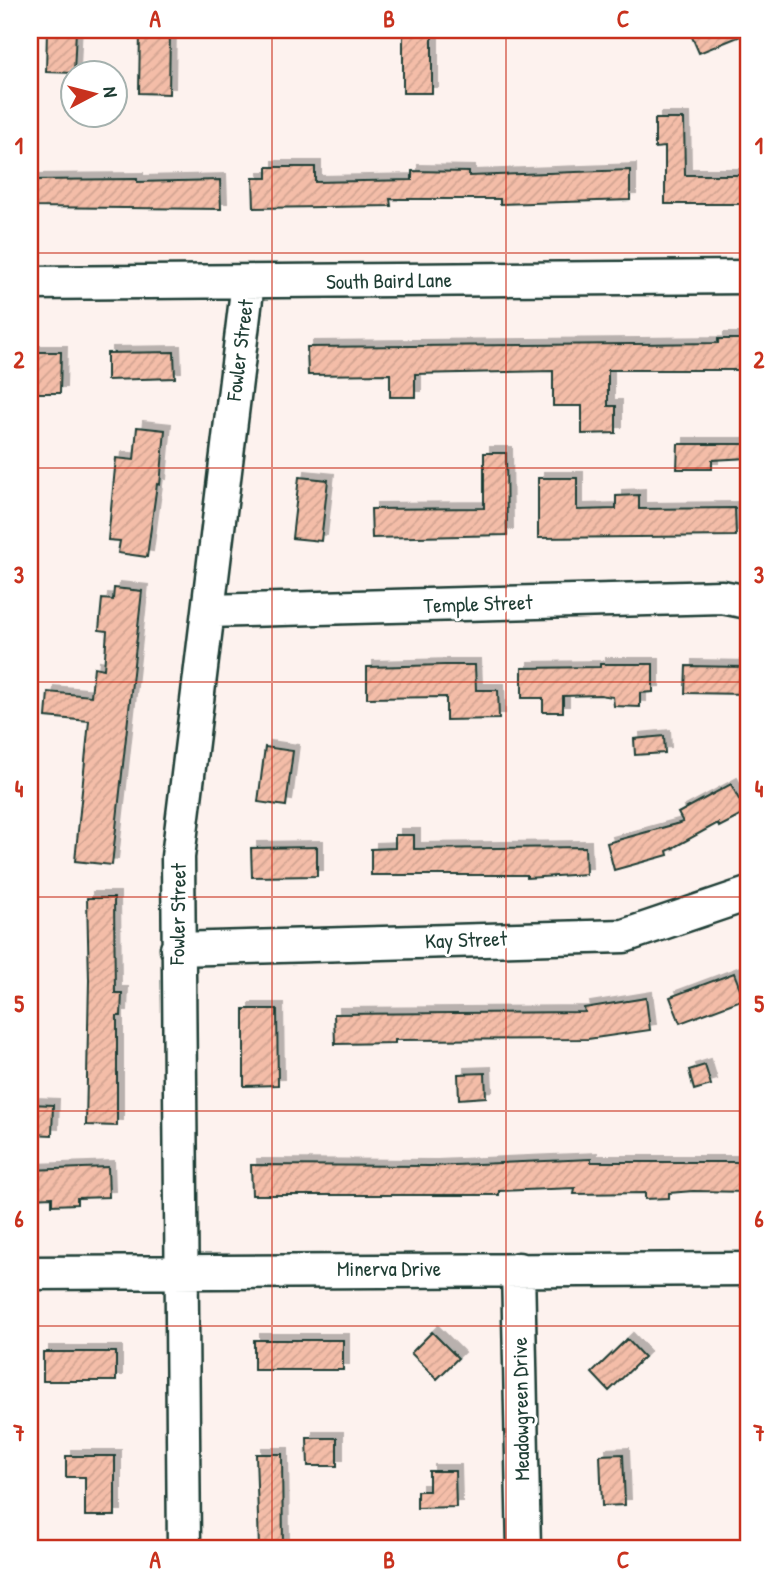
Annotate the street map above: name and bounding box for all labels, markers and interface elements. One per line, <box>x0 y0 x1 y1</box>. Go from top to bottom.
text: A <box>149 3 161 34</box>
text: B <box>383 3 395 34</box>
text: C <box>617 3 629 34</box>
north arrow <box>60 60 130 130</box>
text: N <box>97 85 124 99</box>
text: 1 <box>15 130 23 161</box>
text: 1 <box>755 130 763 161</box>
street label: South Baird Lane <box>326 265 452 296</box>
street label: Fowler Street <box>219 297 260 403</box>
text: 2 <box>14 344 25 375</box>
text: 2 <box>754 344 765 375</box>
text: 3 <box>14 559 24 590</box>
text: 3 <box>754 559 764 590</box>
street label: Temple Street <box>423 587 534 620</box>
text: 4 <box>15 773 24 804</box>
text: 4 <box>755 773 764 804</box>
street label: Fowler Street <box>162 862 193 966</box>
street label: Kay Street <box>425 924 508 955</box>
text: 5 <box>14 988 24 1019</box>
text: 5 <box>754 988 764 1019</box>
text: 6 <box>14 1203 24 1234</box>
text: 6 <box>754 1203 764 1234</box>
street label: Minerva Drive <box>337 1254 441 1283</box>
street label: Meadowgreen Drive <box>505 1337 536 1481</box>
text: 7 <box>12 1417 25 1448</box>
text: 7 <box>752 1417 765 1448</box>
text: A <box>149 1544 161 1575</box>
text: B <box>383 1544 395 1575</box>
text: C <box>617 1544 629 1575</box>

